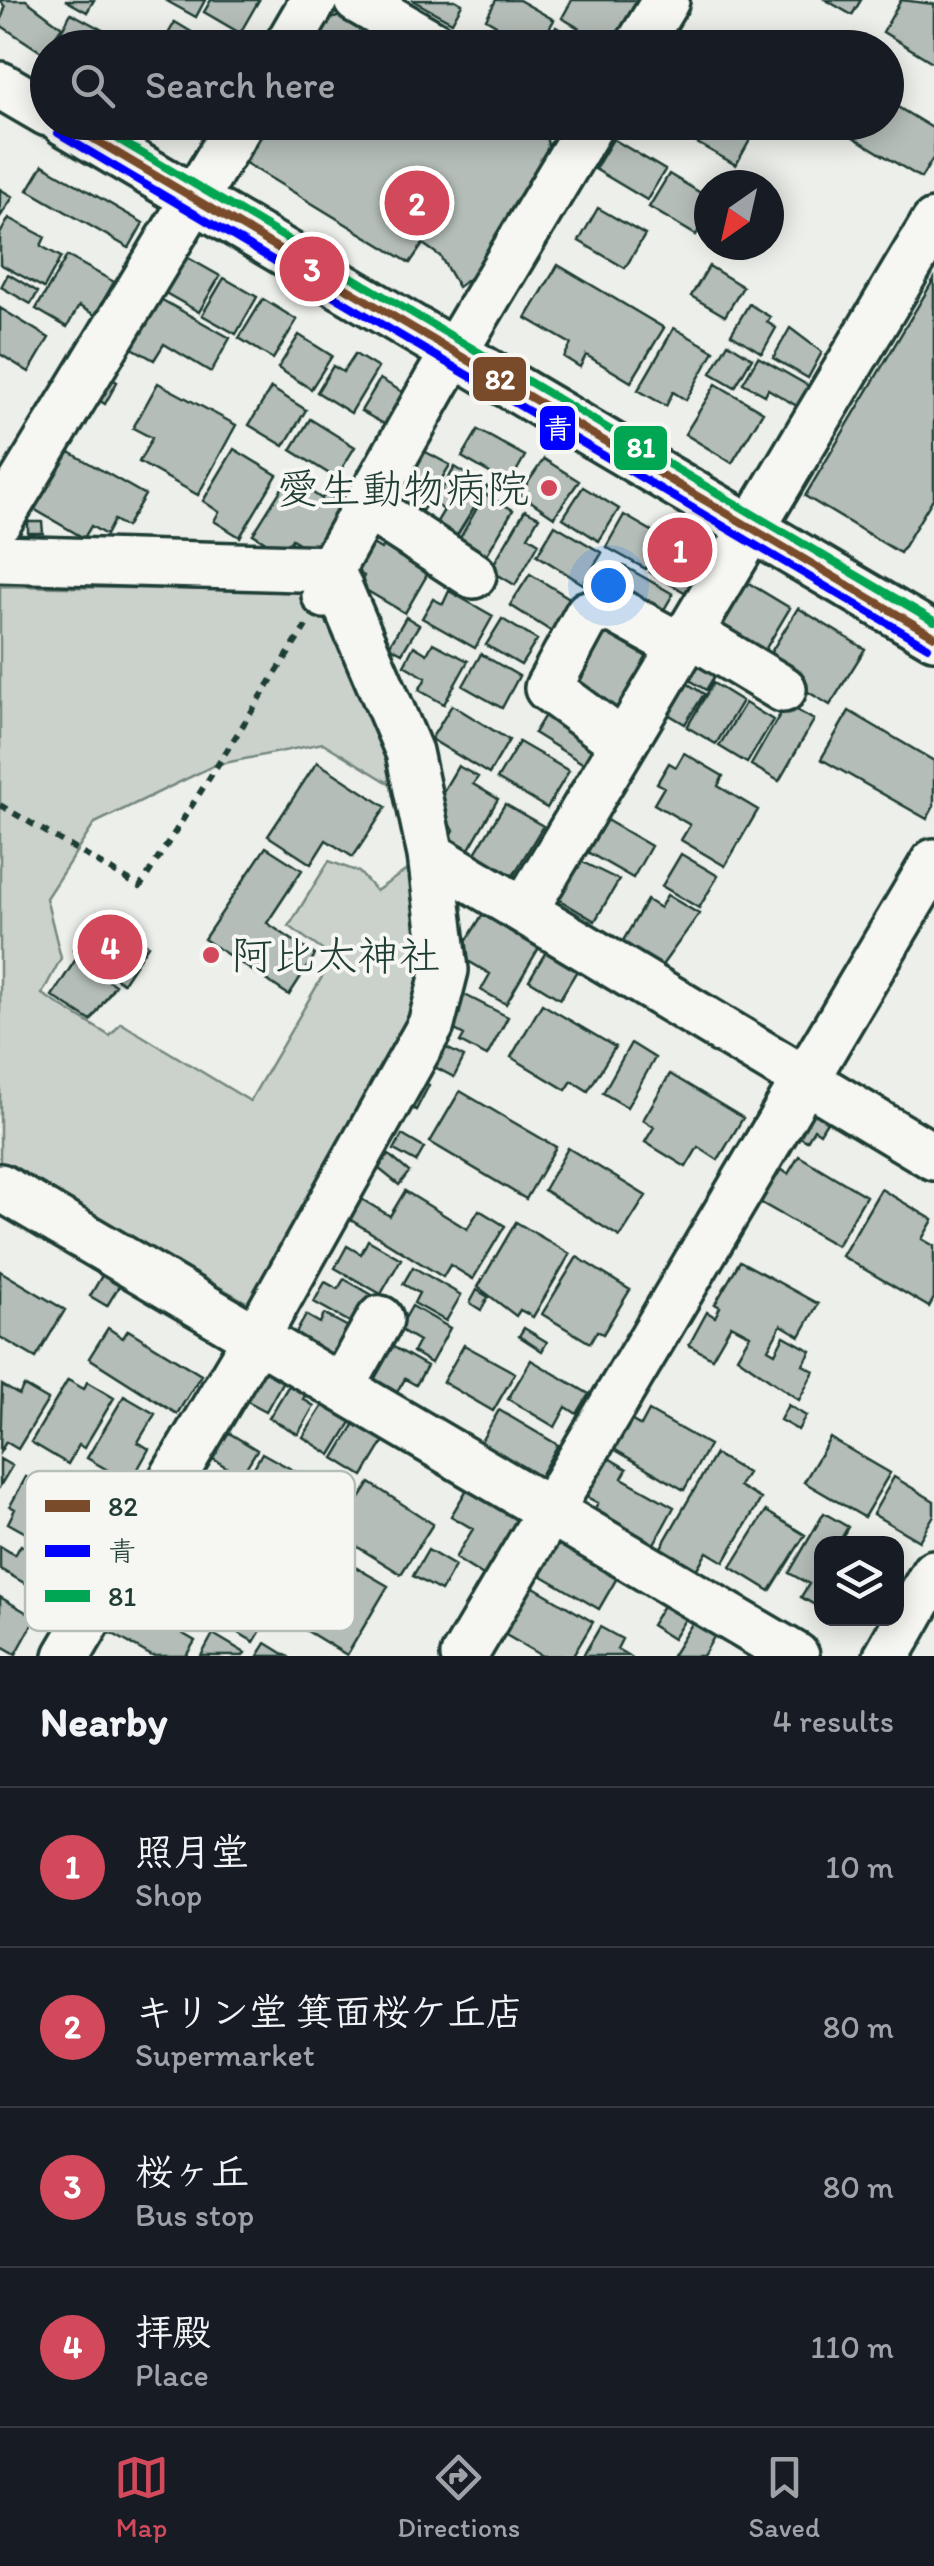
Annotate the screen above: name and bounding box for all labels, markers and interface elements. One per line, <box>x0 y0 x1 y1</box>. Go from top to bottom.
search box <box>30 30 904 140</box>
icon: search <box>65 58 120 113</box>
text: Search here <box>145 62 336 108</box>
pin: 2 <box>384 166 450 240</box>
north arrow <box>694 170 784 260</box>
pin: 3 <box>280 232 344 306</box>
line badge: 82 <box>471 355 528 403</box>
text: 82 <box>485 362 515 396</box>
line badge: 青 <box>538 404 577 452</box>
text: 青 <box>544 411 572 445</box>
line badge: 81 <box>612 424 669 472</box>
text: 81 <box>627 430 655 464</box>
place label: 愛生動物病院 <box>277 463 529 514</box>
marker: 愛生動物病院 <box>538 477 560 499</box>
pin: 1 <box>648 512 712 588</box>
your location <box>583 560 634 611</box>
pin: 4 <box>78 910 142 984</box>
place label: 阿比太神社 <box>231 930 441 981</box>
marker: 阿比太神社 <box>200 944 222 966</box>
legend <box>25 1471 355 1631</box>
text: 82 <box>108 1489 138 1523</box>
text: 青 <box>108 1534 136 1568</box>
map controls <box>814 1536 904 1626</box>
button: layers <box>814 1536 904 1626</box>
text: 81 <box>108 1579 136 1613</box>
text: Nearby <box>40 1696 167 1747</box>
text: 4 results <box>773 1702 894 1740</box>
text: 照月堂 <box>135 1829 249 1875</box>
text: 1 <box>65 1848 80 1886</box>
text: 10 m <box>825 1848 894 1886</box>
text: Shop <box>135 1876 202 1914</box>
text: キリン堂 箕面桜ケ丘店 <box>135 1989 524 2035</box>
text: 2 <box>64 2008 81 2046</box>
text: 80 m <box>823 2008 894 2046</box>
text: Supermarket <box>135 2036 315 2074</box>
text: 桜ヶ丘 <box>135 2149 249 2195</box>
text: 3 <box>64 2168 81 2206</box>
text: 80 m <box>823 2168 894 2206</box>
text: Bus stop <box>135 2196 254 2234</box>
text: 拝殿 <box>135 2309 211 2355</box>
text: 4 <box>63 2328 82 2366</box>
text: 110 m <box>810 2328 894 2366</box>
text: Place <box>135 2356 209 2394</box>
tab: Map <box>114 2450 169 2544</box>
tab: Directions <box>397 2450 520 2544</box>
tab: Saved <box>748 2450 820 2544</box>

